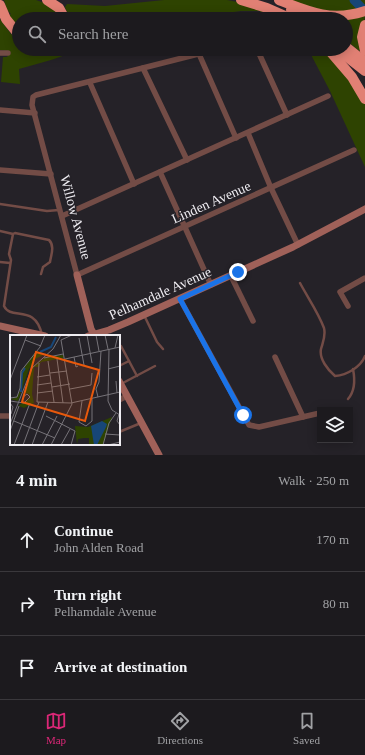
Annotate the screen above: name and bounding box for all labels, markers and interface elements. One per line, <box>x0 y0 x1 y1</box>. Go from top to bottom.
search box <box>12 12 353 56</box>
icon: search <box>26 23 48 45</box>
text: Search here <box>58 26 128 42</box>
street label: Willow Avenue <box>57 173 94 261</box>
street label: Linden Avenue <box>169 178 253 227</box>
route end <box>229 263 247 281</box>
street label: Pelhamdale Avenue <box>107 264 214 323</box>
inset map <box>10 335 120 445</box>
route start <box>234 406 252 424</box>
map controls <box>317 407 353 443</box>
button: layers <box>317 407 353 443</box>
text: 4 min <box>16 471 57 490</box>
text: Walk · 250 m <box>278 473 349 488</box>
text: Continue <box>54 523 113 539</box>
icon: ahead <box>16 529 38 551</box>
text: 170 m <box>316 532 349 547</box>
text: John Alden Road <box>54 540 144 555</box>
text: Turn right <box>54 587 121 603</box>
icon: right <box>16 593 38 615</box>
text: 80 m <box>323 596 349 611</box>
text: Pelhamdale Avenue <box>54 604 157 619</box>
icon: arrive <box>16 657 38 679</box>
text: Arrive at destination <box>54 659 187 675</box>
tab: Map <box>45 710 67 746</box>
tab: Directions <box>157 710 203 746</box>
tab: Saved <box>293 710 320 746</box>

